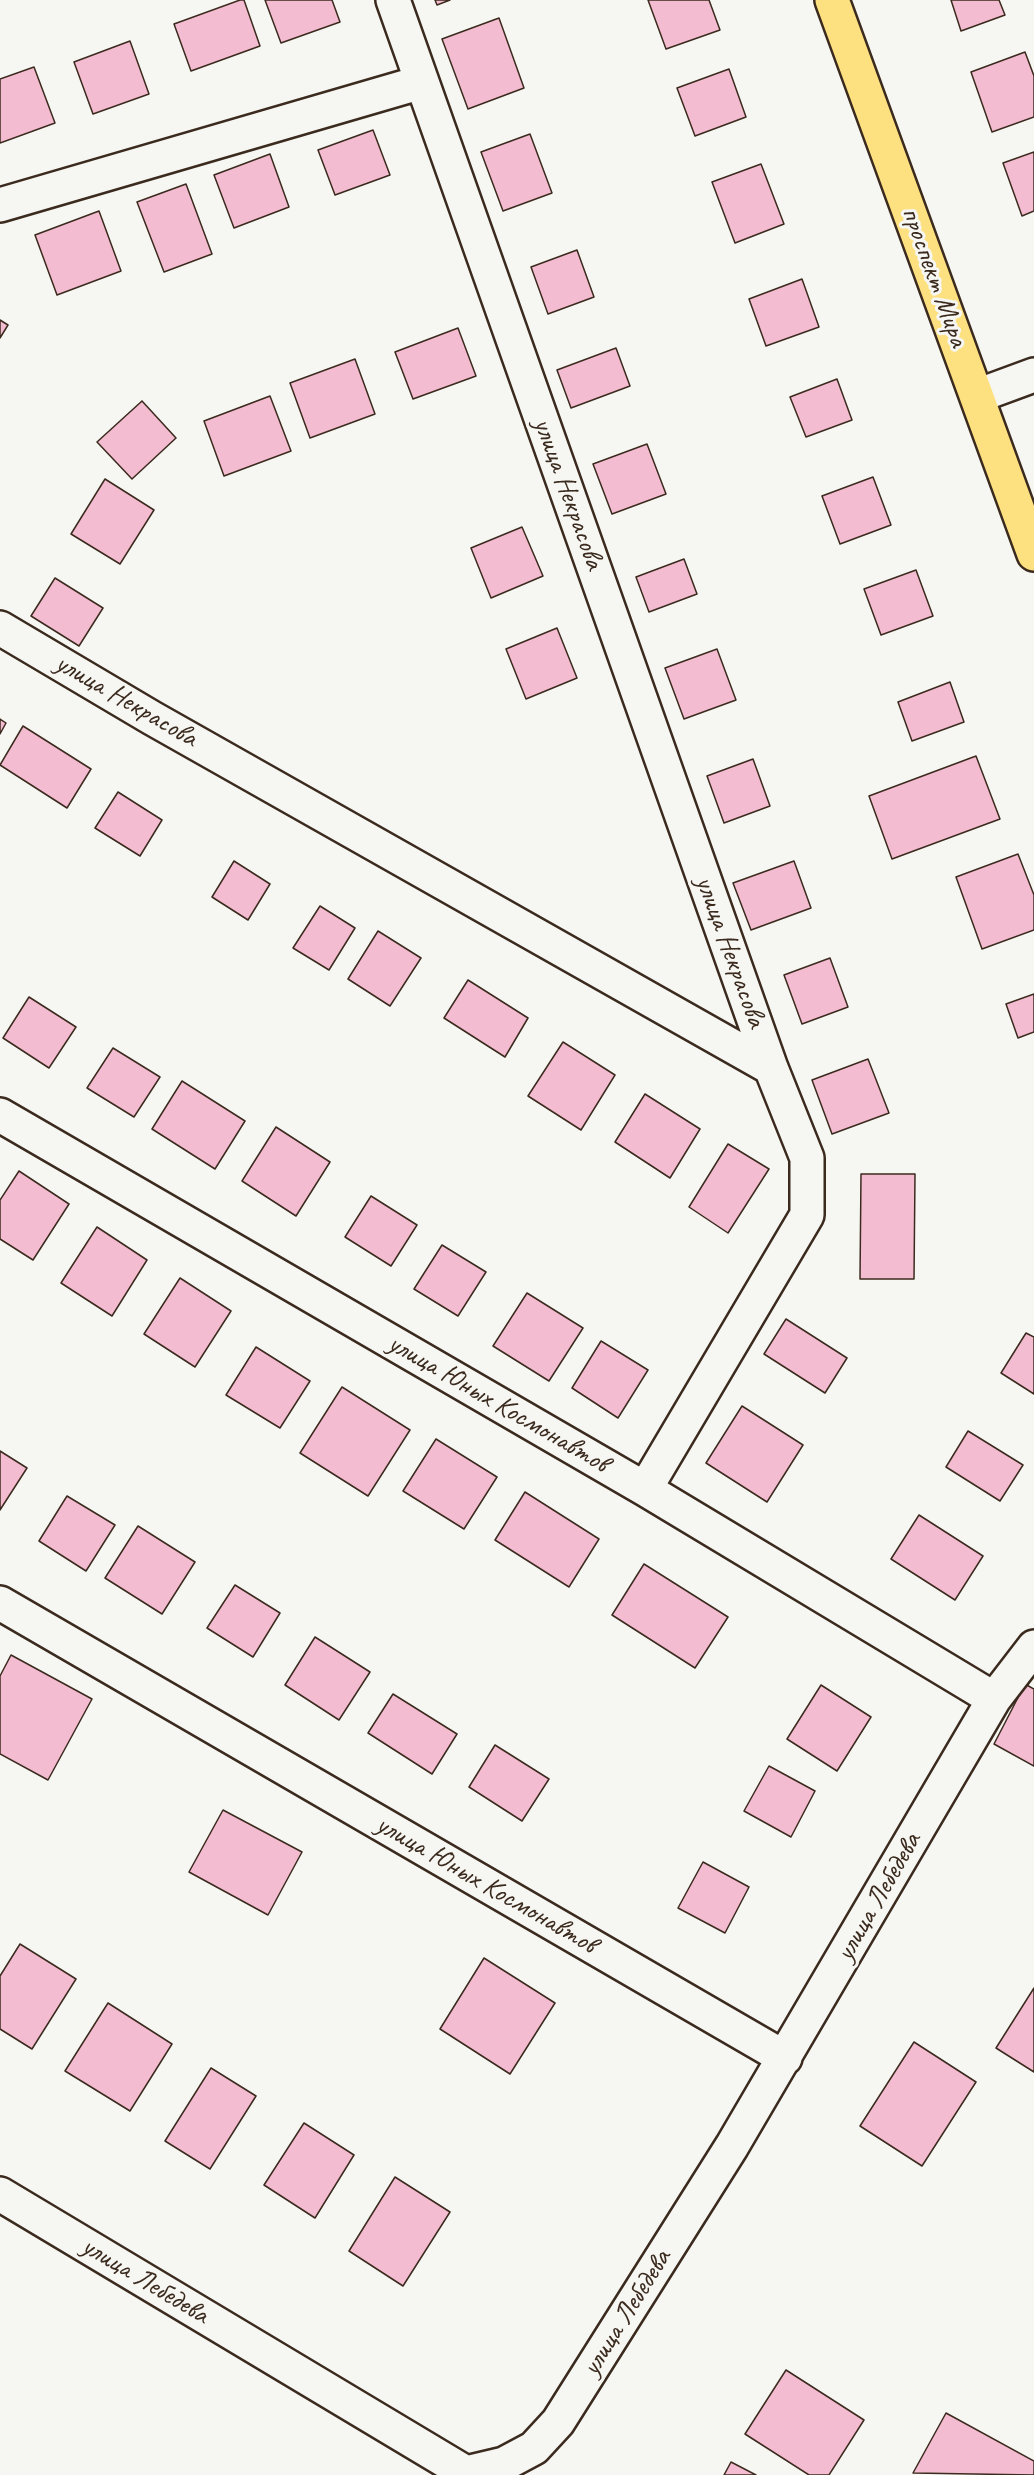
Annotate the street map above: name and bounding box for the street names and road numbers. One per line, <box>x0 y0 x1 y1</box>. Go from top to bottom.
street label: проспект Мира <box>893 202 975 352</box>
street label: улица Некрасова <box>525 414 611 574</box>
street label: улица Некрасова <box>49 647 203 755</box>
street label: улица Некрасова <box>687 872 773 1032</box>
street label: улица Юных Космонавтов <box>382 1327 614 1481</box>
street label: улица Юных Космонавтов <box>370 1808 602 1962</box>
street label: улица Лебедева <box>829 1827 929 1967</box>
street label: улица Лебедева <box>75 2230 215 2332</box>
street label: улица Лебедева <box>575 2244 679 2382</box>

